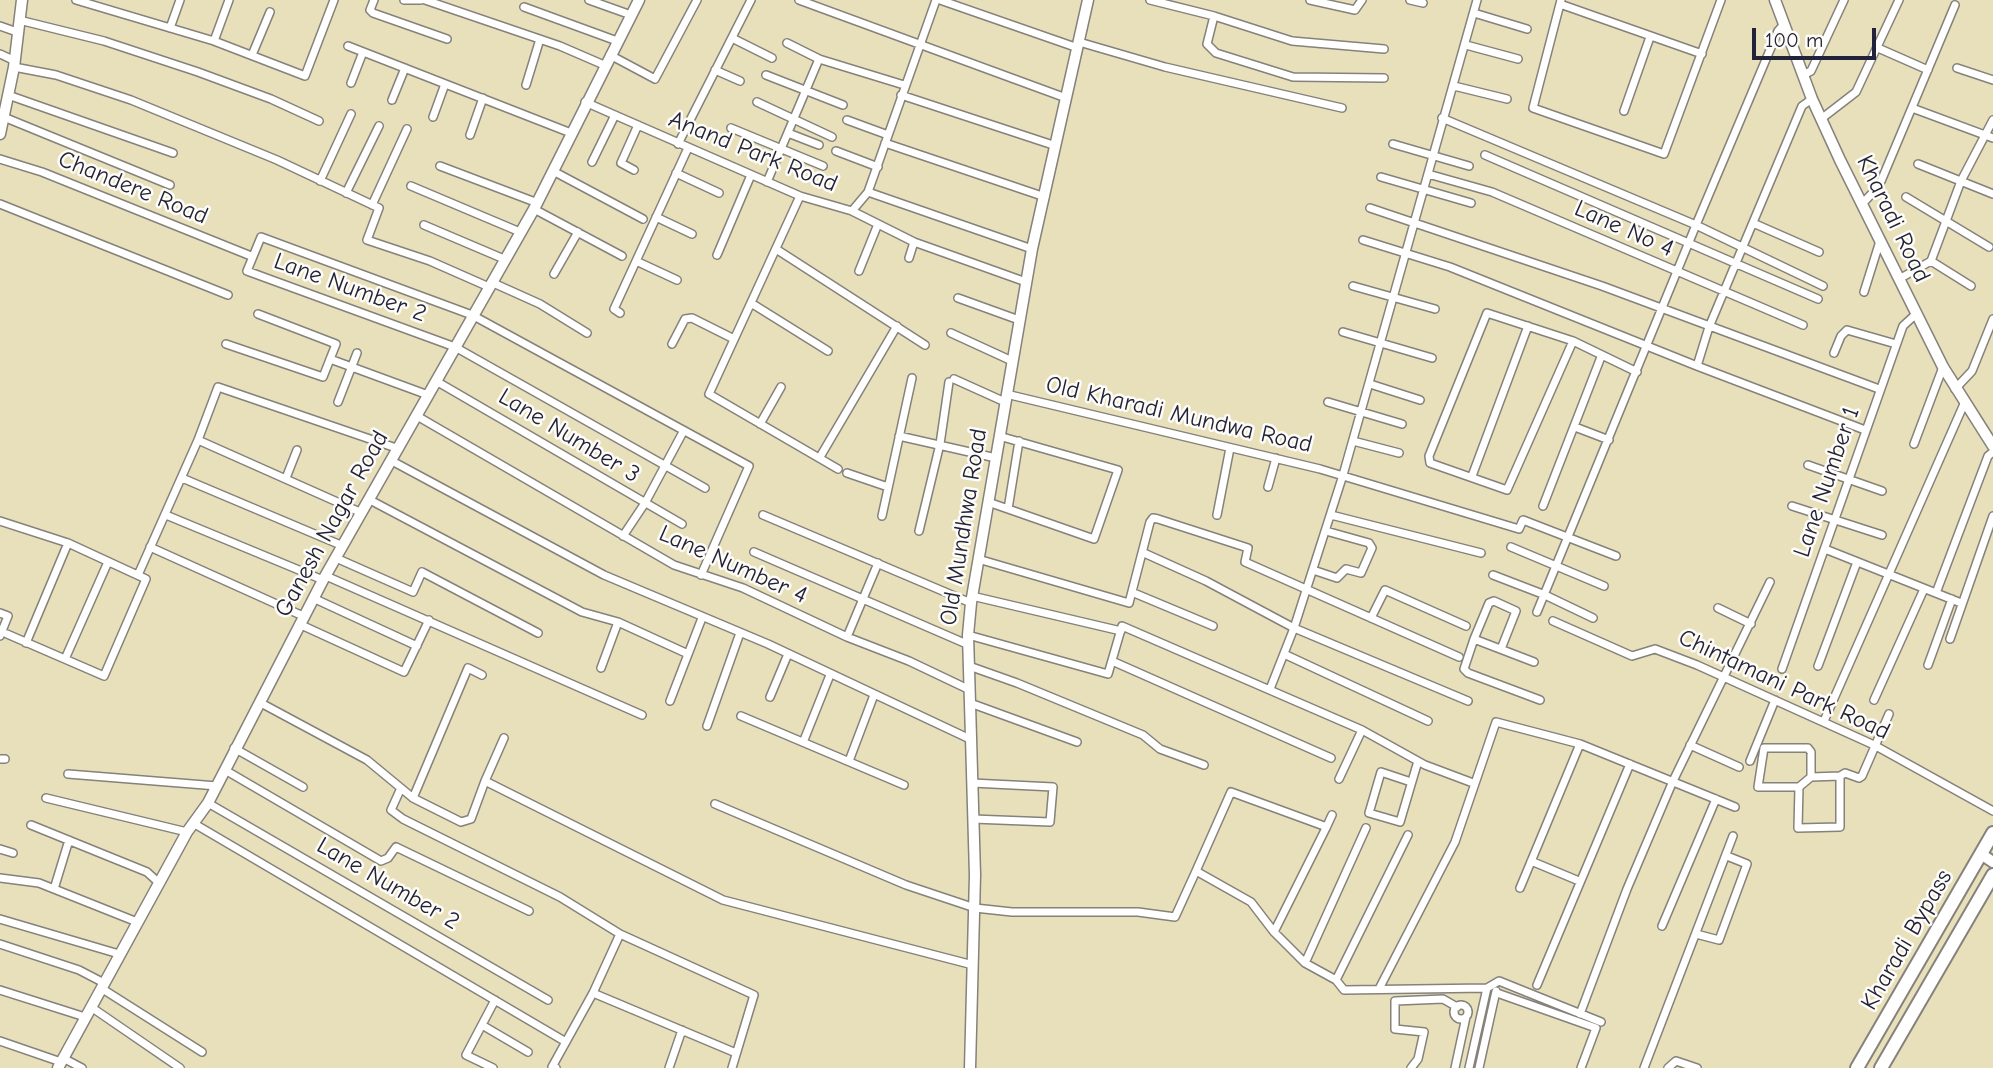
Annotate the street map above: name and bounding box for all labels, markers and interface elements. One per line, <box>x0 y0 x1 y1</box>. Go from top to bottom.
scale bar <box>1755 14 1879 58</box>
text: 100 m <box>1765 28 1823 52</box>
street label: Anand Park Road <box>664 105 842 199</box>
street label: Chandere Road <box>54 145 212 231</box>
street label: Kharadi Road <box>1850 151 1936 287</box>
street label: Lane No 4 <box>1570 194 1678 264</box>
street label: Lane Number 2 <box>270 247 430 329</box>
street label: Old Kharadi Mundwa Road <box>1043 370 1315 460</box>
street label: Lane Number 3 <box>493 383 645 489</box>
street label: Lane Number 1 <box>1788 403 1866 561</box>
street label: Ganesh Nagar Road <box>269 426 395 622</box>
street label: Old Mundhwa Road <box>934 427 994 627</box>
street label: Lane Number 4 <box>654 519 812 611</box>
street label: Chintamani Park Road <box>1674 623 1894 747</box>
street label: Lane Number 2 <box>311 831 465 937</box>
street label: Kharadi Bypass <box>1855 865 1959 1015</box>

